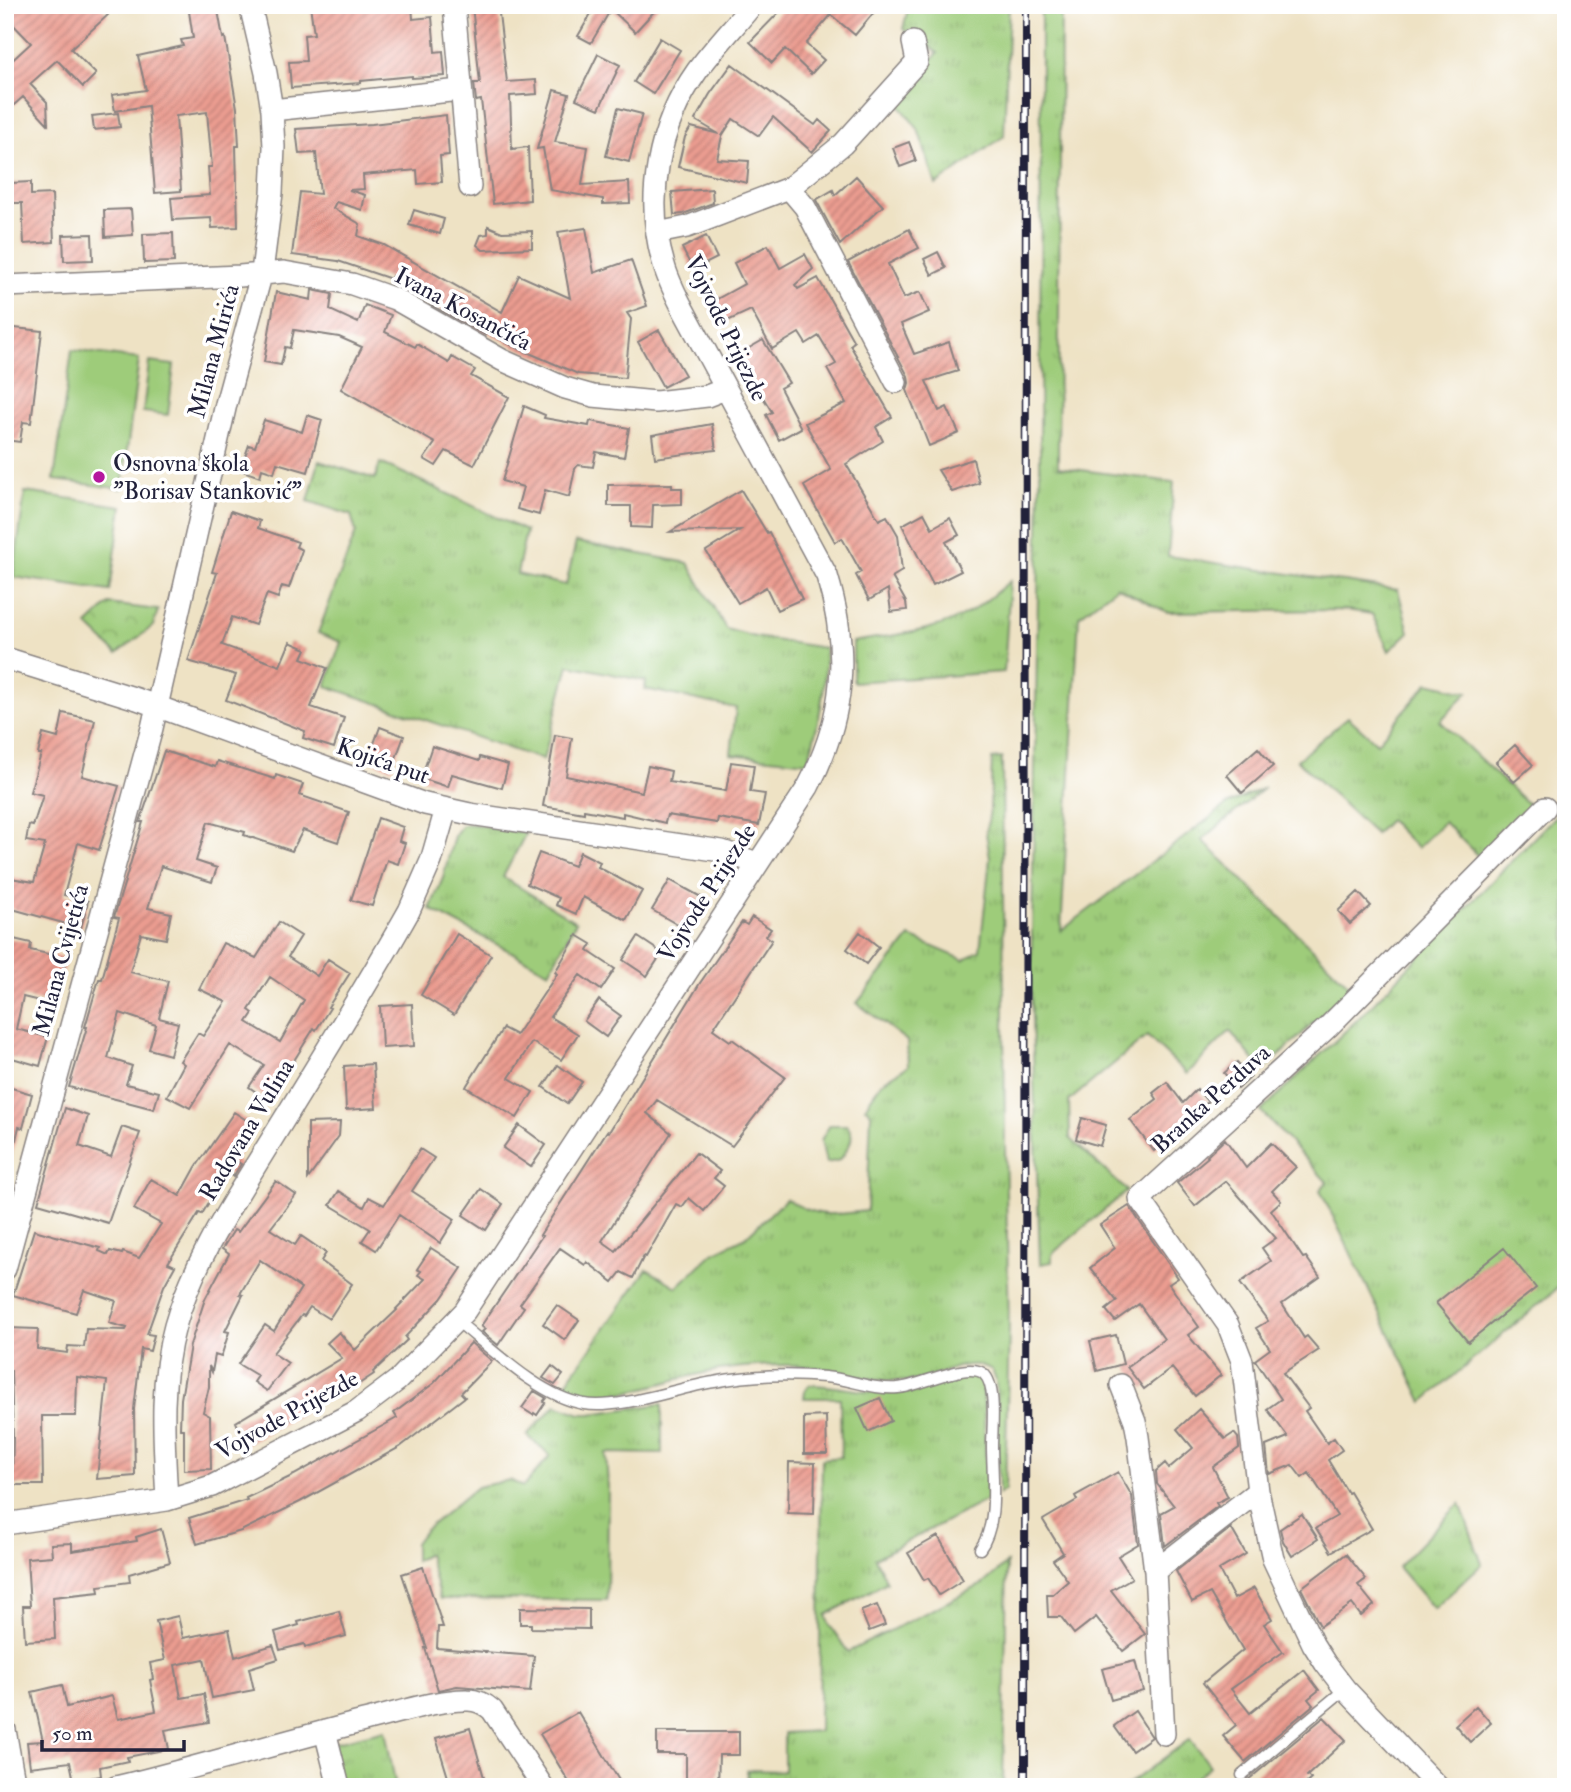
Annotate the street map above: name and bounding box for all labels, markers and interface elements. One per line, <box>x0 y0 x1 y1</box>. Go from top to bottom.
street label: Vojvode Prijezde <box>677 250 775 406</box>
street label: Ivana Kosančića <box>389 260 538 359</box>
street label: Milana Mirića <box>181 280 247 421</box>
place label: Osnovna škola "Borisav Stanković" <box>113 448 302 507</box>
marker: Osnovna škola "Borisav Stanković" <box>91 469 107 485</box>
street label: Kojića put <box>332 731 434 791</box>
street label: Vojvode Prijezde <box>651 818 763 968</box>
street label: Milana Cvijetića <box>26 880 96 1039</box>
street label: Branka Perduva <box>1145 1037 1278 1161</box>
street label: Radovana Vulina <box>192 1052 302 1207</box>
street label: Vojvode Prijezde <box>210 1363 364 1467</box>
scale bar <box>42 1708 184 1752</box>
text: 50 m <box>52 1720 93 1747</box>

